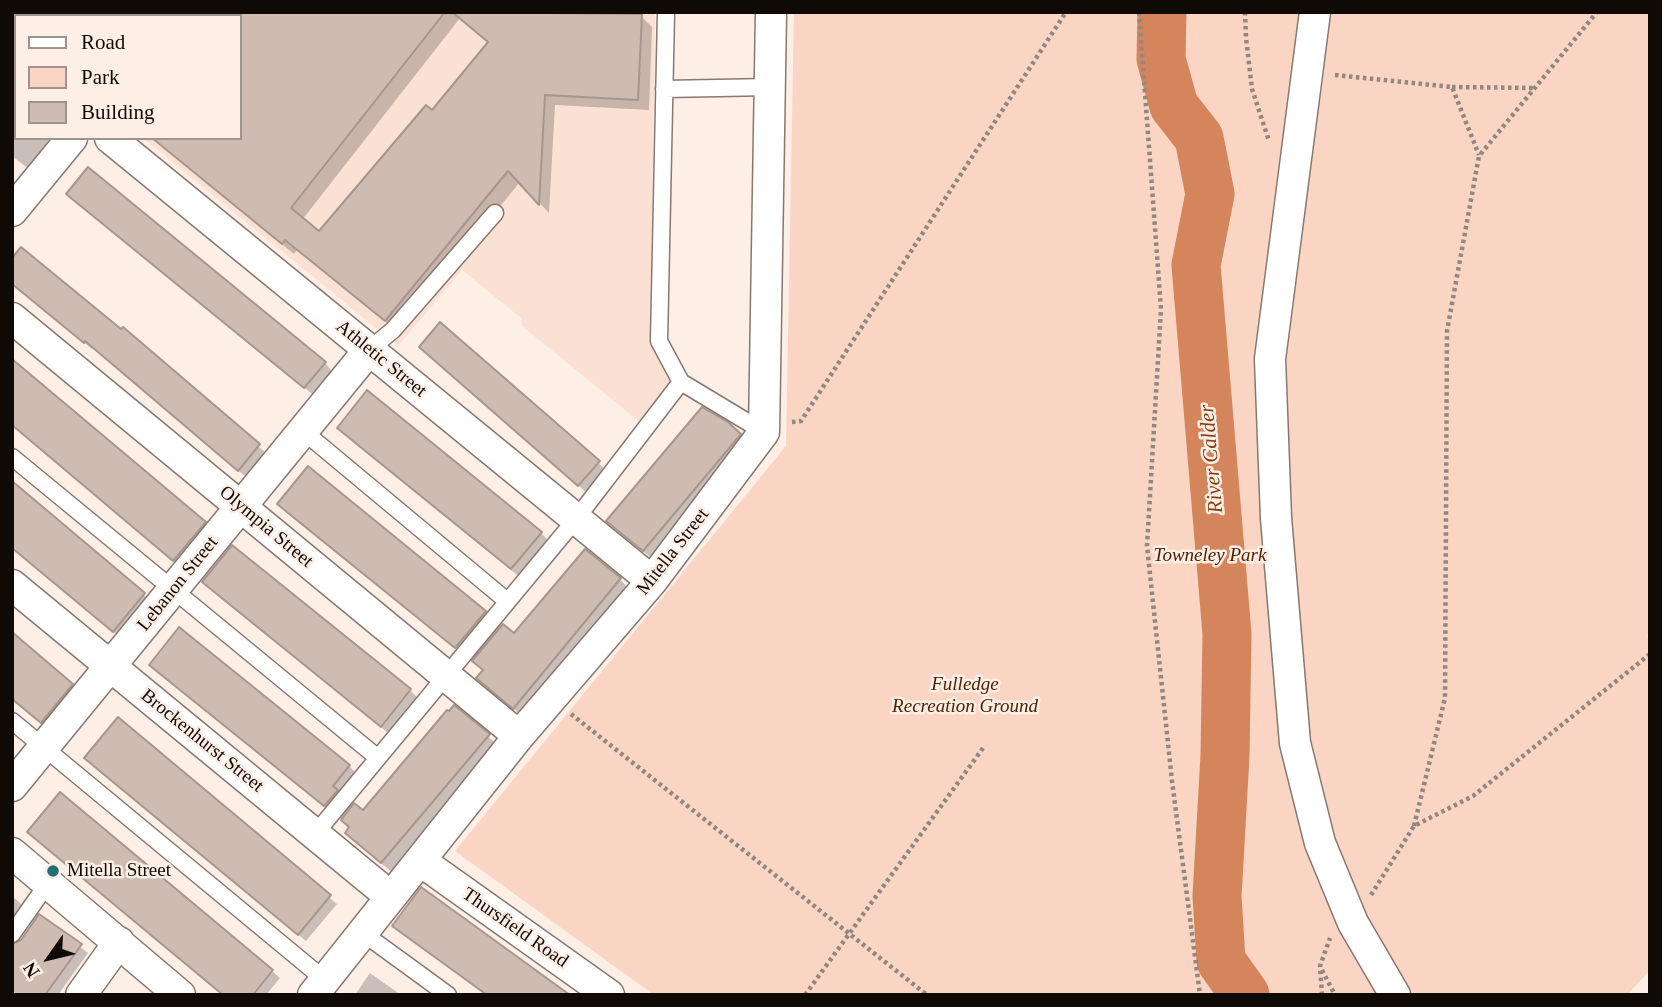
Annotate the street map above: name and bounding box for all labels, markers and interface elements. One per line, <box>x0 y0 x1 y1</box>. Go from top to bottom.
legend <box>14 14 242 140</box>
text: Road <box>81 30 125 54</box>
text: Park <box>81 65 120 89</box>
text: Building <box>81 100 155 124</box>
street label: Athletic Street <box>331 315 431 403</box>
water label: River Calder <box>1195 404 1229 514</box>
street label: Olympia Street <box>214 481 318 573</box>
street label: Mitella Street <box>632 504 714 600</box>
street label: Lebanon Street <box>133 532 223 636</box>
park label: Towneley Park <box>1154 545 1266 567</box>
park label: Fulledge Recreation Ground <box>892 674 1038 718</box>
street label: Brockenhurst Street <box>136 684 268 798</box>
place label: Mitella Street <box>67 860 171 882</box>
marker: Mitella Street <box>45 863 61 879</box>
street label: Thursfield Road <box>458 883 572 973</box>
north arrow <box>14 923 84 993</box>
text: N <box>19 958 44 982</box>

